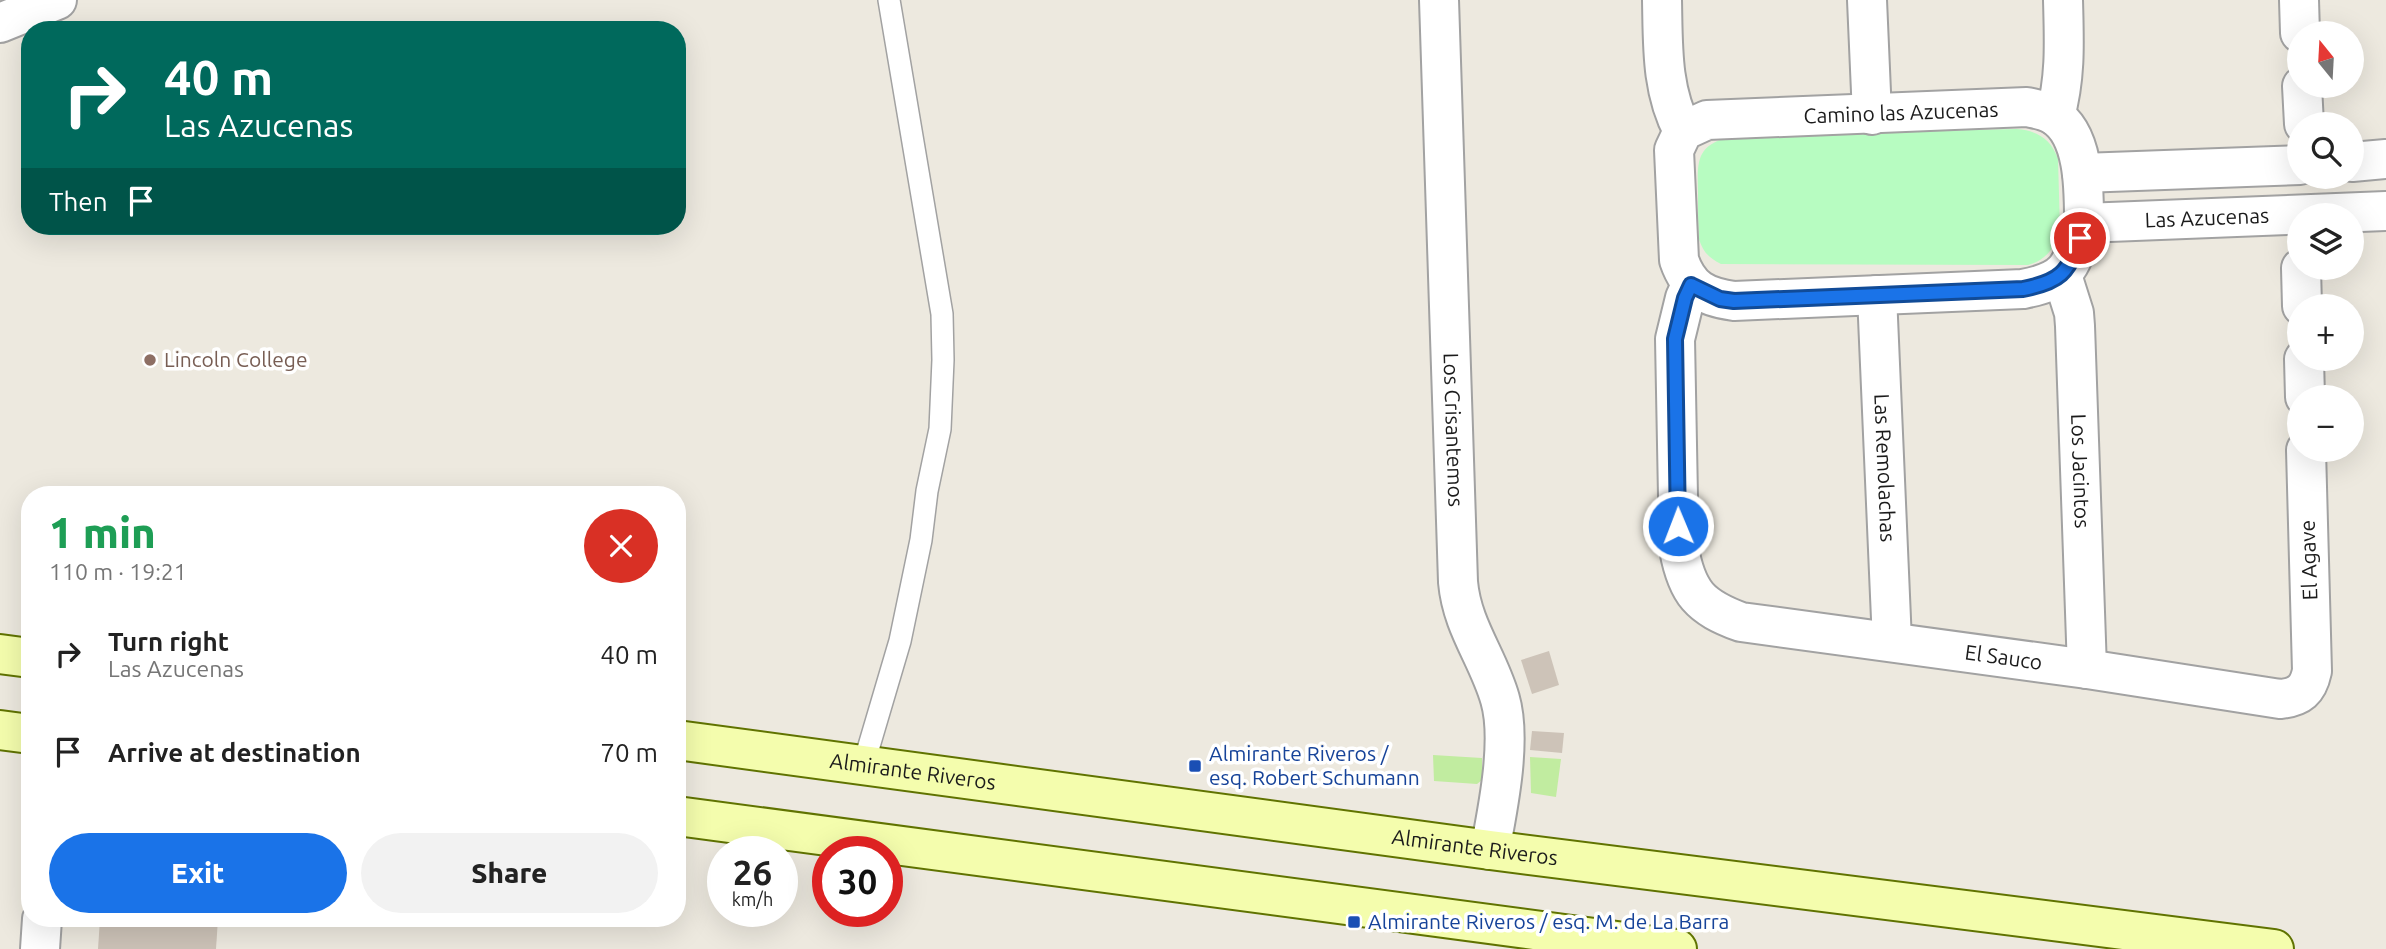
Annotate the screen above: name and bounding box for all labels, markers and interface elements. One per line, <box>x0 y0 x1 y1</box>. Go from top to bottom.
north arrow <box>2287 21 2364 98</box>
map controls <box>2287 21 2364 462</box>
icon: right <box>49 49 140 140</box>
text: 40 m <box>164 49 273 104</box>
street label: Camino las Azucenas <box>1803 97 1999 127</box>
text: Las Azucenas <box>164 107 353 143</box>
button: search <box>2287 112 2364 189</box>
icon: arrive <box>122 182 160 220</box>
text: Then <box>49 187 108 216</box>
street label: Las Azucenas <box>2144 203 2269 232</box>
button: layers <box>2287 203 2364 280</box>
pin <box>2050 208 2110 268</box>
icon: arrive <box>2061 219 2099 257</box>
button: + <box>2287 294 2364 371</box>
place label: Lincoln College <box>164 347 307 371</box>
marker: Lincoln College <box>142 352 158 368</box>
street label: Los Crisantemos <box>1440 352 1469 507</box>
button: − <box>2287 385 2364 462</box>
street label: Las Remolachas <box>1870 393 1901 543</box>
street label: Los Jacintos <box>2067 413 2095 529</box>
position arrow <box>1641 489 1715 563</box>
text: 1 min <box>49 509 156 556</box>
button: close <box>584 509 658 583</box>
street label: El Agave <box>2295 519 2321 601</box>
text: 110 m · 19:21 <box>49 559 187 584</box>
text: Turn right <box>108 627 229 656</box>
icon: right <box>49 635 87 673</box>
text: 40 m <box>600 640 658 669</box>
street label: El Sauco <box>1964 640 2044 674</box>
text: Las Azucenas <box>108 656 244 681</box>
icon: arrive <box>49 733 87 771</box>
text: Arrive at destination <box>108 738 361 767</box>
text: 70 m <box>600 738 658 767</box>
place label: Almirante Riveros / esq. Robert Schumann <box>1209 741 1420 789</box>
street label: Almirante Riveros <box>829 748 997 794</box>
marker: Almirante Riveros / esq. Robert Schumann <box>1187 758 1203 774</box>
street label: Almirante Riveros <box>1390 824 1559 869</box>
button: Exit <box>49 833 347 913</box>
button: Share <box>361 833 658 913</box>
speed limit sign: 30 <box>812 836 903 927</box>
text: 26 <box>733 852 772 892</box>
text: km/h <box>732 889 773 909</box>
place label: Almirante Riveros / esq. M. de La Barra <box>1368 909 1729 933</box>
marker: Almirante Riveros / esq. M. de La Barra <box>1346 914 1362 930</box>

